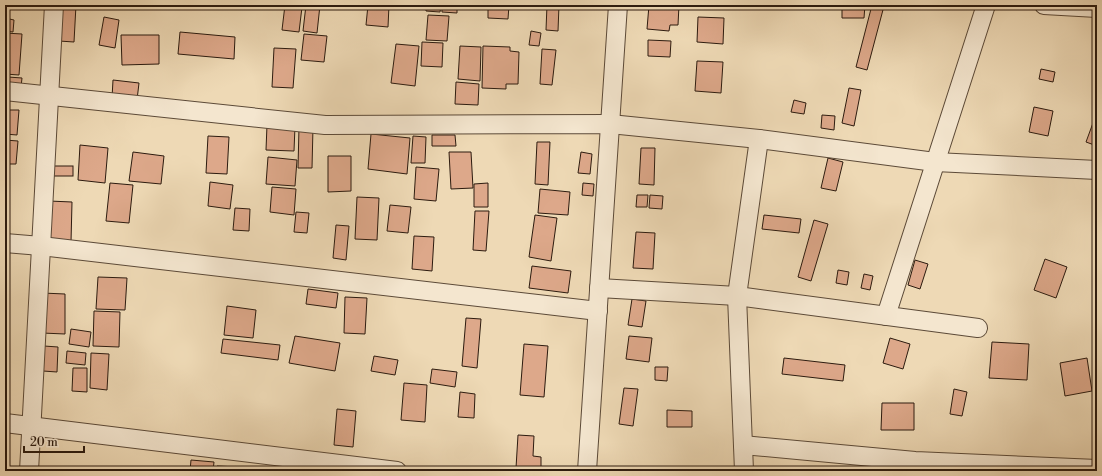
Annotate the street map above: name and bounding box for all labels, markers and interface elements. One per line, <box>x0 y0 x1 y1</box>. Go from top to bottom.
scale bar <box>24 428 84 454</box>
text: 20 m <box>30 435 58 450</box>

